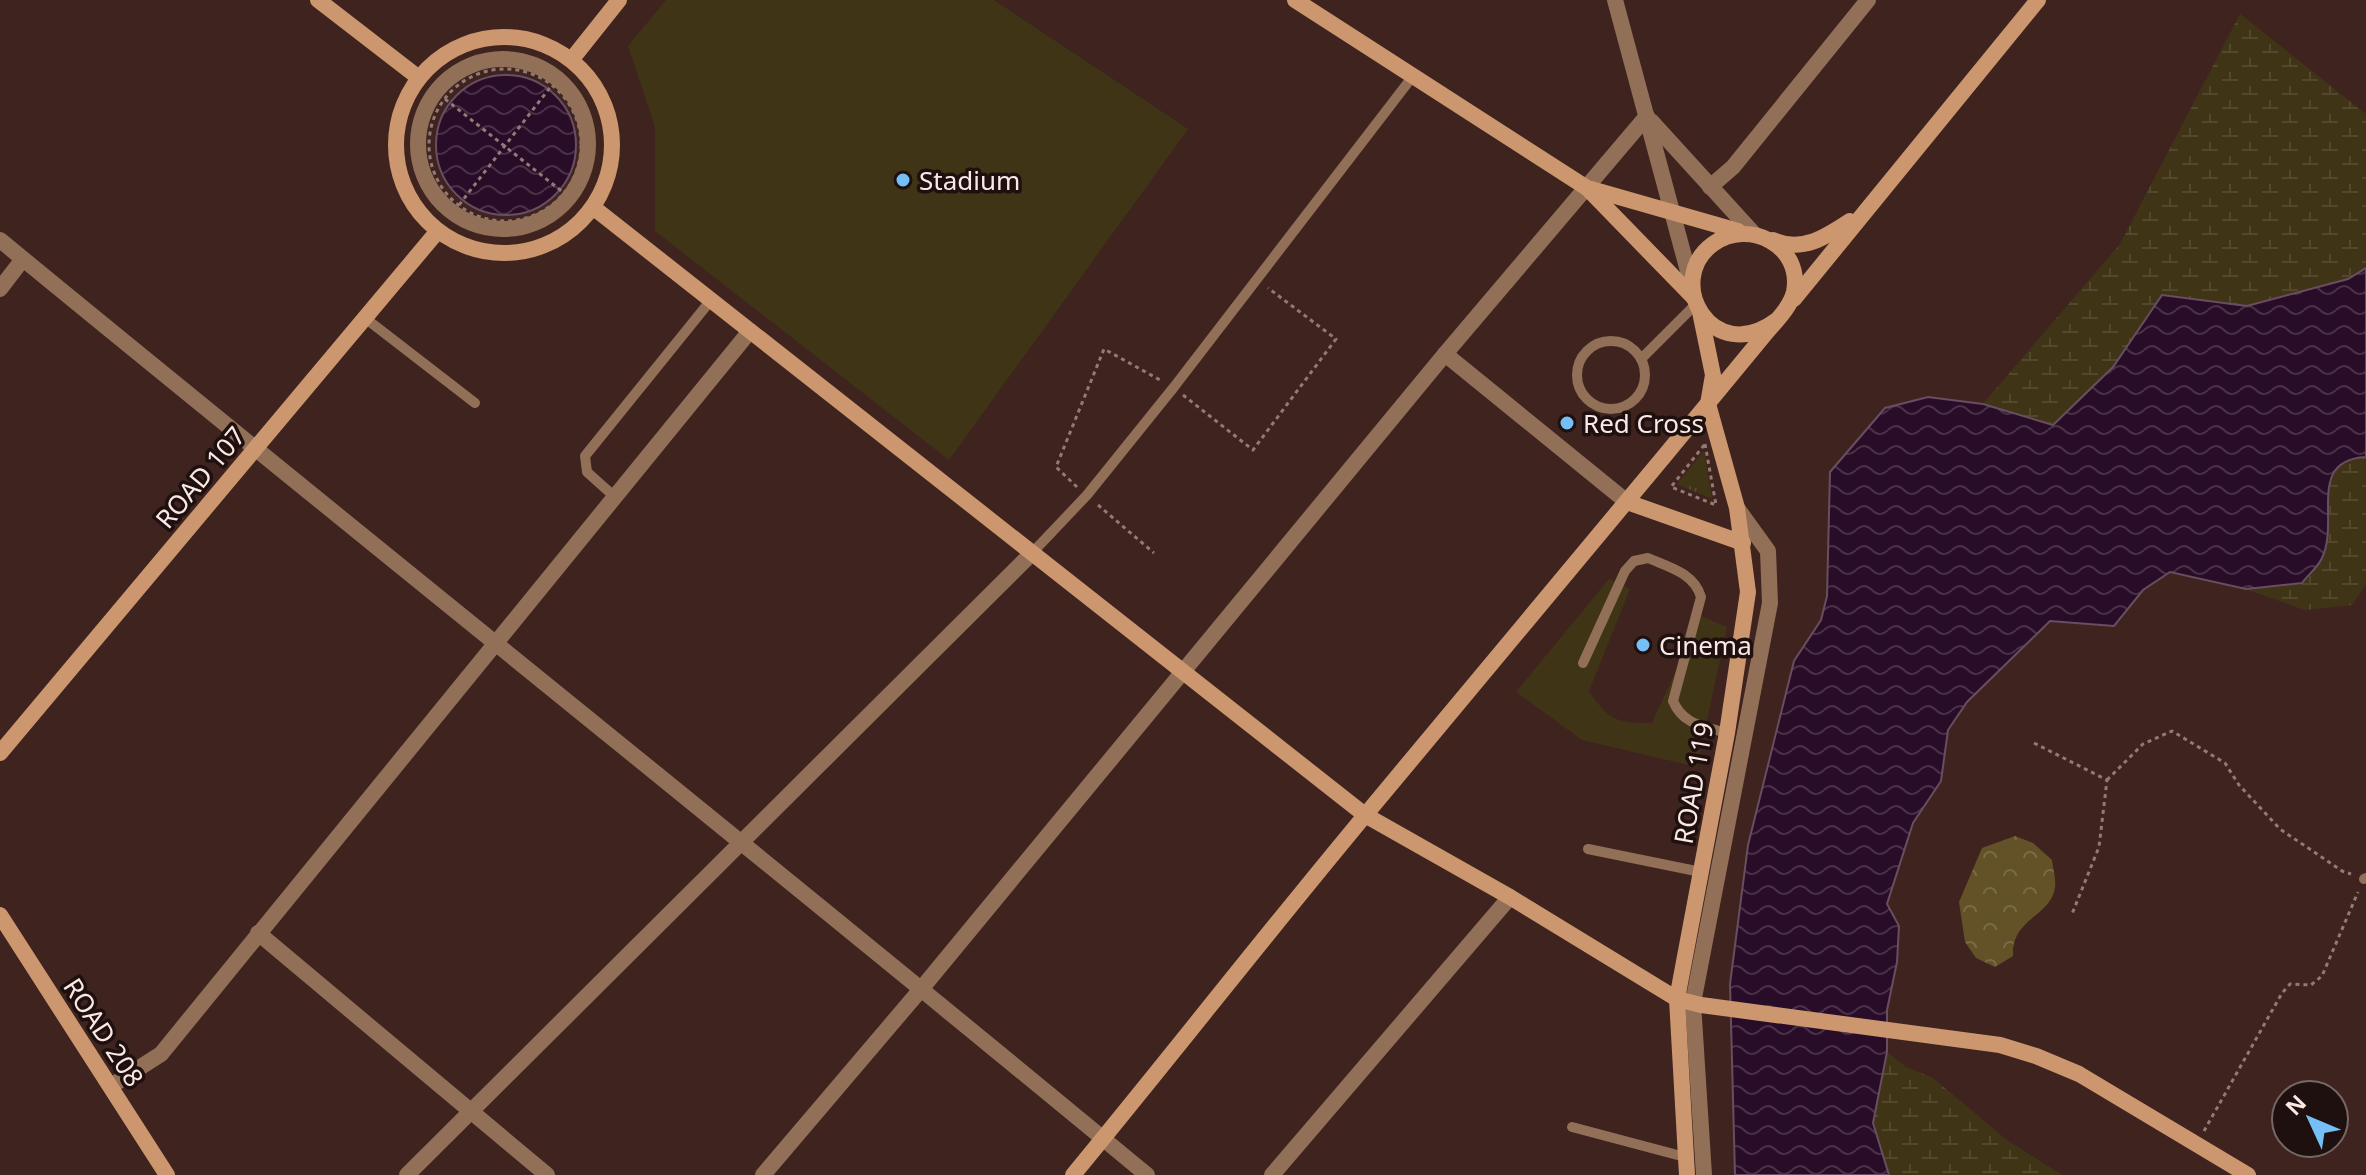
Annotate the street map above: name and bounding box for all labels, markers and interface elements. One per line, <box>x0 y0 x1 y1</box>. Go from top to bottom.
place label: Stadium <box>919 162 1020 198</box>
marker: Stadium <box>894 171 912 189</box>
place label: Red Cross <box>1583 405 1704 441</box>
marker: Red Cross <box>1558 414 1576 432</box>
street label: ROAD 107 <box>147 418 253 536</box>
place label: Cinema <box>1659 627 1752 663</box>
marker: Cinema <box>1634 636 1652 654</box>
street label: ROAD 119 <box>1665 719 1721 847</box>
street label: ROAD 208 <box>55 971 153 1093</box>
north arrow <box>2270 1079 2350 1159</box>
text: N <box>2278 1088 2312 1121</box>

